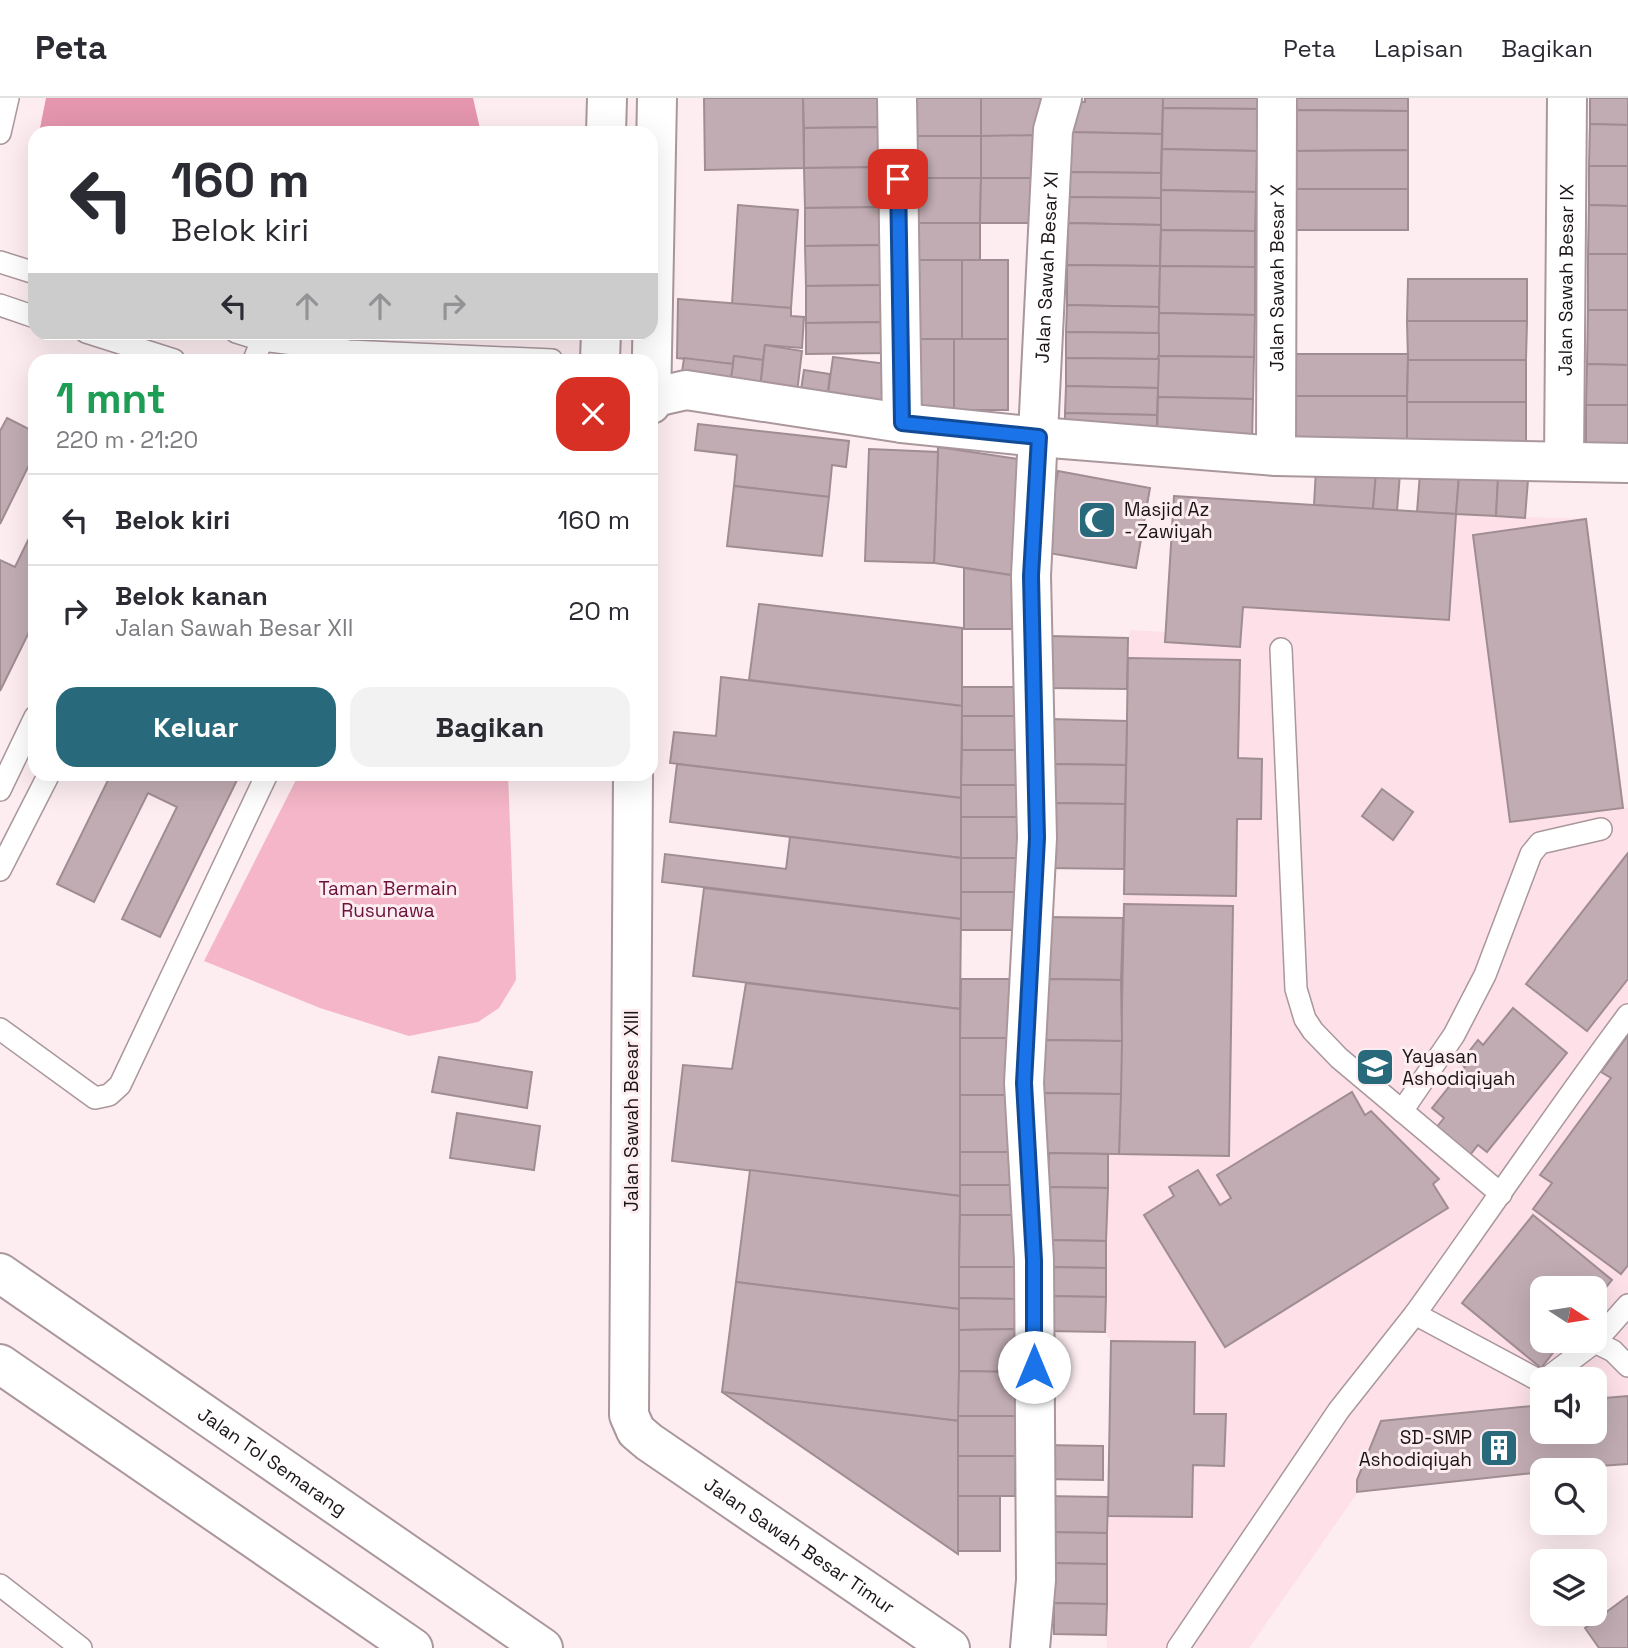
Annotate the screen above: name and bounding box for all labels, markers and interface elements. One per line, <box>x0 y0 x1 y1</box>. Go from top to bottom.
text: Peta <box>35 27 107 69</box>
text: Peta <box>1283 33 1336 64</box>
text: Lapisan <box>1374 33 1463 64</box>
text: Bagikan <box>1501 33 1593 64</box>
text: 160 m <box>171 149 309 211</box>
pin <box>868 149 928 209</box>
icon: left <box>56 154 147 245</box>
icon: arrive <box>879 160 917 198</box>
street label: Jalan Sawah Besar XI <box>1029 171 1063 364</box>
street label: Jalan Sawah Besar X <box>1264 184 1289 372</box>
street label: Jalan Sawah Besar IX <box>1552 184 1579 376</box>
text: Belok kiri <box>171 210 309 250</box>
icon: left <box>215 287 253 325</box>
icon: ahead <box>288 287 326 325</box>
icon: ahead <box>361 287 399 325</box>
icon: right <box>434 287 472 325</box>
text: 1 mnt <box>56 372 166 425</box>
button: close <box>556 377 630 451</box>
text: 220 m · 21:20 <box>56 425 198 455</box>
place label: Masjid Az - Zawiyah <box>1124 497 1213 544</box>
mosque icon: Masjid Az - Zawiyah <box>1076 499 1118 541</box>
icon: left <box>56 501 94 539</box>
text: Belok kiri <box>115 503 230 537</box>
text: 160 m <box>558 503 630 537</box>
text: Belok kanan <box>115 579 268 613</box>
icon: right <box>56 592 94 630</box>
text: 20 m <box>569 594 630 628</box>
text: Jalan Sawah Besar XII <box>115 613 353 643</box>
button: Keluar <box>56 687 336 767</box>
button: Bagikan <box>350 687 630 767</box>
park label: Taman Bermain Rusunawa <box>319 876 457 923</box>
street label: Jalan Sawah Besar XIII <box>619 1010 644 1212</box>
place label: Yayasan Ashodiqiyah <box>1402 1044 1515 1091</box>
school or university icon: Yayasan Ashodiqiyah <box>1354 1046 1396 1088</box>
north arrow <box>1530 1276 1606 1353</box>
map controls <box>1530 1276 1607 1626</box>
position arrow <box>997 1330 1071 1404</box>
button: sound <box>1530 1367 1607 1444</box>
street label: Jalan Tol Semarang <box>193 1401 352 1521</box>
place label: SD-SMP Ashodiqiyah <box>1359 1425 1472 1472</box>
building icon: SD-SMP Ashodiqiyah <box>1478 1427 1520 1469</box>
button: search <box>1530 1458 1607 1535</box>
street label: Jalan Sawah Besar Timur <box>699 1471 900 1619</box>
button: layers <box>1530 1549 1607 1626</box>

